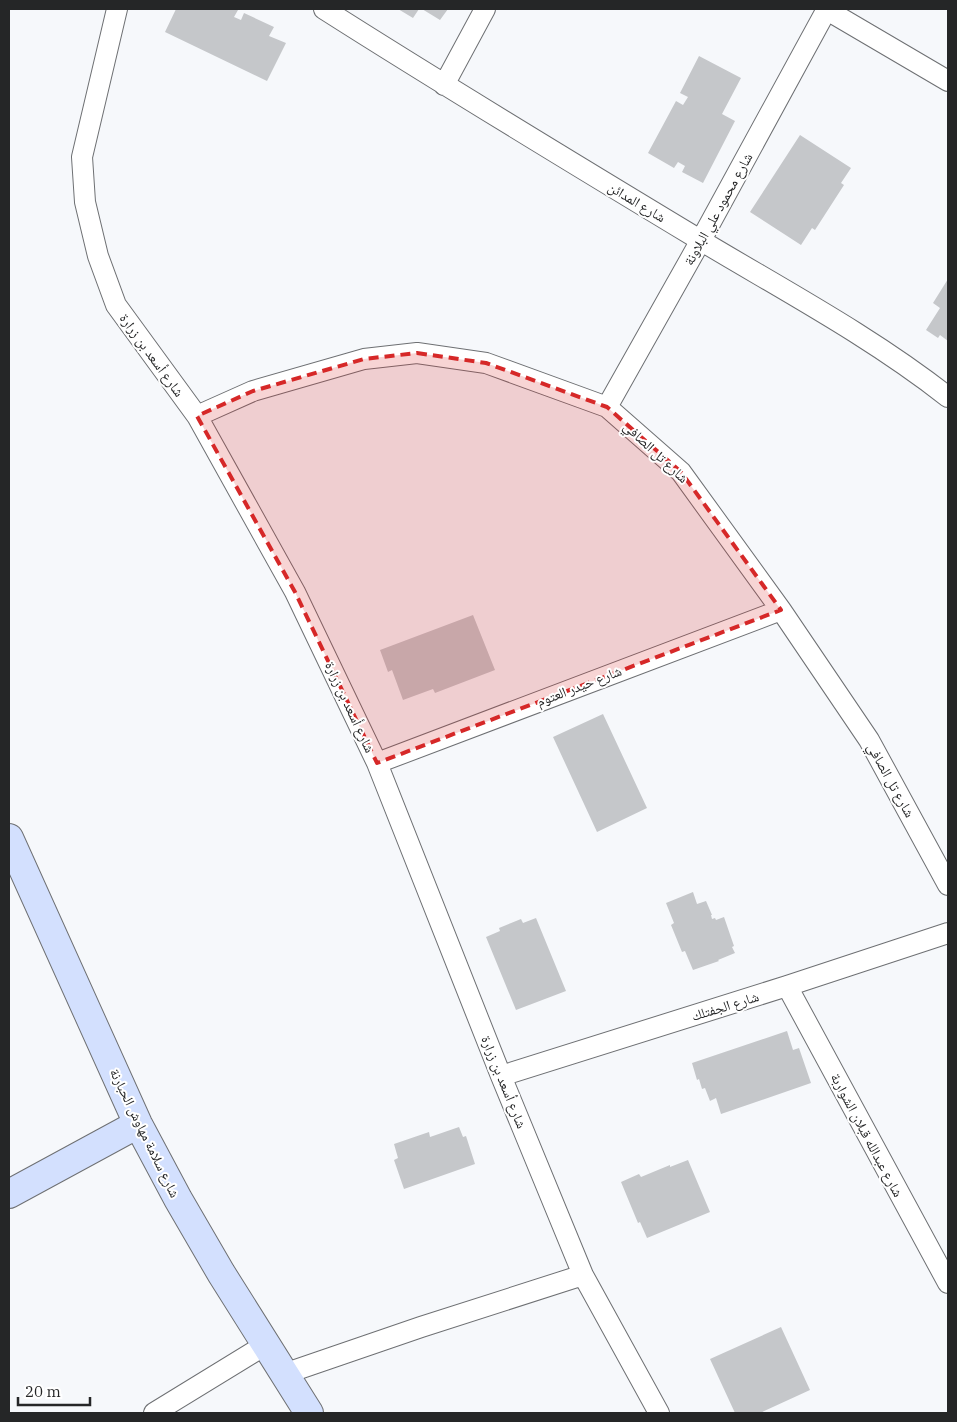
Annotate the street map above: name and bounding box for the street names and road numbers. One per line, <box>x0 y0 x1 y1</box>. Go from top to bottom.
street label: شارع محمود علي البلاونة <box>680 150 759 270</box>
street label: شارع المدائن <box>604 178 669 227</box>
street label: شارع أسعد بن زرارة <box>115 310 188 401</box>
street label: شارع تل الصافي <box>618 417 692 489</box>
street label: شارع أسعد بن زرارة <box>320 658 379 756</box>
street label: شارع حيدر العتوم <box>534 662 624 711</box>
street label: شارع تل الصافي <box>861 740 919 822</box>
street label: شارع الجفتلك <box>689 987 761 1026</box>
street label: شارع أسعد بن زرارة <box>476 1033 531 1131</box>
street label: شارع سلامة مهاوش الحبارنة <box>105 1065 184 1201</box>
street label: شارع عبدالله قبلان الشواربة <box>826 1070 907 1201</box>

